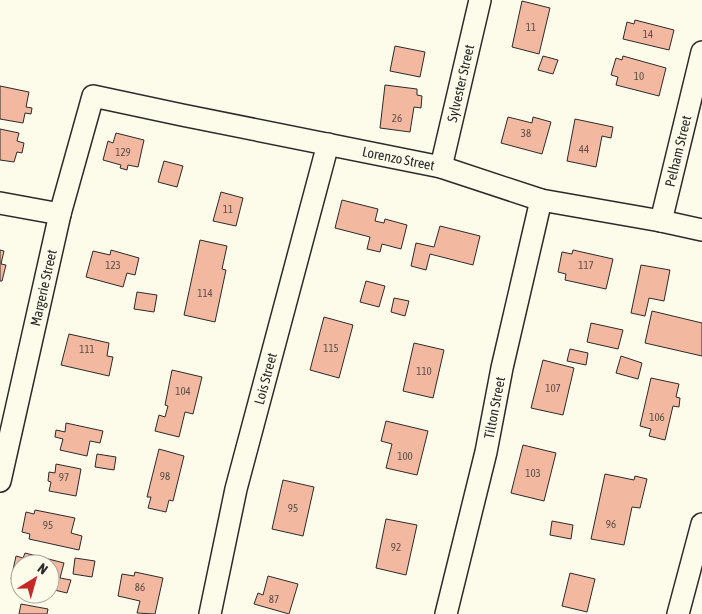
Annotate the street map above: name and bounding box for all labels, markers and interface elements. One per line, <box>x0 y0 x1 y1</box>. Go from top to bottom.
house number: 11 <box>526 21 536 33</box>
house number: 14 <box>643 28 653 40</box>
street label: Sylvester Street <box>444 43 477 124</box>
house number: 10 <box>634 70 644 82</box>
house number: 26 <box>392 112 402 124</box>
street label: Pelham Street <box>662 114 694 188</box>
house number: 38 <box>521 127 531 139</box>
street label: Lorenzo Street <box>361 143 436 174</box>
house number: 44 <box>579 143 589 155</box>
house number: 129 <box>115 146 131 158</box>
house number: 11 <box>223 203 233 215</box>
street label: Margerie Street <box>27 248 60 328</box>
house number: 123 <box>105 259 121 271</box>
house number: 117 <box>578 259 594 271</box>
house number: 114 <box>197 287 213 299</box>
house number: 115 <box>323 342 339 354</box>
house number: 111 <box>79 343 95 355</box>
street label: Lois Street <box>251 351 280 406</box>
house number: 110 <box>416 365 432 377</box>
street label: Tilton Street <box>481 375 508 440</box>
house number: 107 <box>545 382 561 394</box>
house number: 104 <box>175 385 191 397</box>
house number: 106 <box>649 411 665 423</box>
house number: 100 <box>397 450 413 462</box>
house number: 103 <box>525 467 541 479</box>
house number: 98 <box>160 470 170 482</box>
house number: 97 <box>59 471 69 483</box>
house number: 95 <box>288 502 298 514</box>
house number: 96 <box>606 518 616 530</box>
house number: 95 <box>43 519 53 531</box>
house number: 92 <box>391 541 401 553</box>
north arrow <box>10 554 60 604</box>
text: N <box>35 560 51 577</box>
house number: 86 <box>135 581 145 593</box>
house number: 87 <box>269 593 279 605</box>

